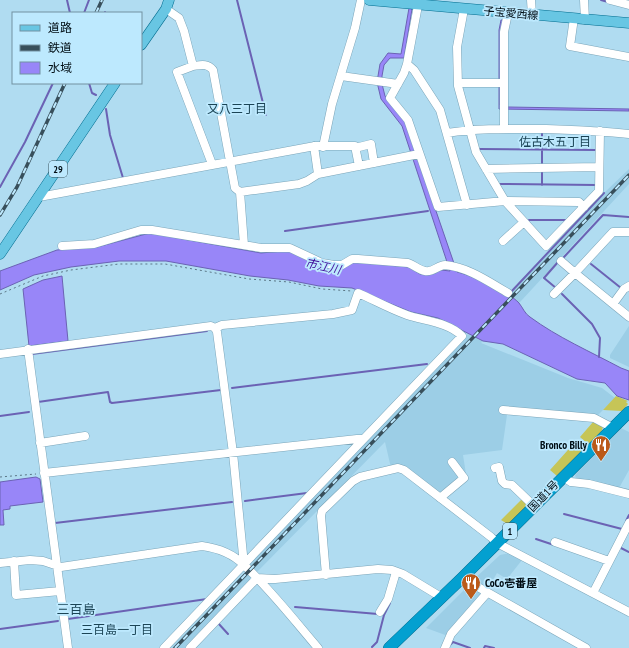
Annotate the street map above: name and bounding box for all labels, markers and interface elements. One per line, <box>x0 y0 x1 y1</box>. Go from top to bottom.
street label: 子宝愛西線 <box>483 4 539 22</box>
legend <box>12 12 142 84</box>
text: 道路 <box>48 20 72 35</box>
text: 鉄道 <box>48 40 72 55</box>
text: 水域 <box>48 60 72 75</box>
district label: 又八三丁目 <box>207 101 267 116</box>
district label: 佐古木五丁目 <box>519 134 591 149</box>
road number: 29 <box>49 161 67 177</box>
water label: 市江川 <box>304 255 344 277</box>
restaurant icon: Bronco Billy <box>590 434 612 462</box>
place label: Bronco Billy <box>540 438 588 452</box>
street label: 国道1号 <box>525 477 561 515</box>
road number: 1 <box>503 523 517 539</box>
restaurant icon: CoCo壱番屋 <box>460 572 482 600</box>
place label: CoCo壱番屋 <box>485 576 537 590</box>
district label: 三百島 <box>56 601 96 618</box>
district label: 三百島一丁目 <box>81 622 153 637</box>

